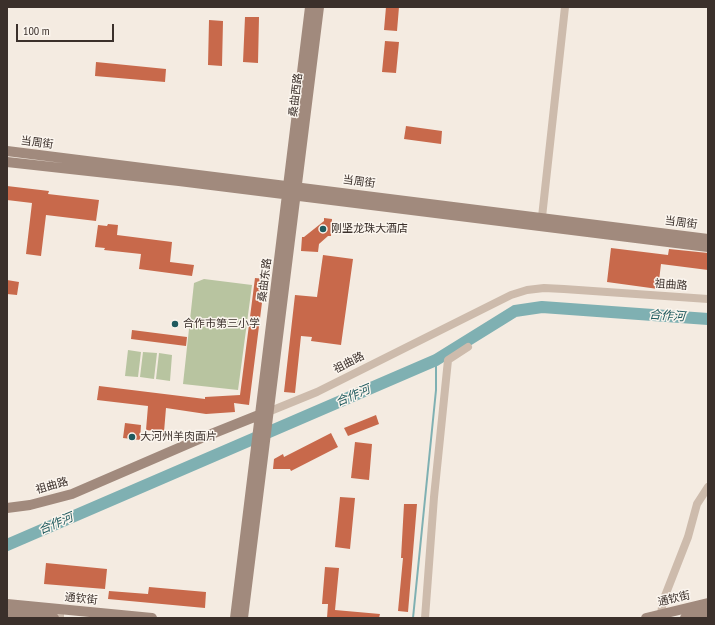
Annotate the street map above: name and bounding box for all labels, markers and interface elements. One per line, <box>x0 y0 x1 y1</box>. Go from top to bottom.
scale bar <box>18 16 116 42</box>
text: 100 m <box>23 23 50 38</box>
street label: 桑曲西路 <box>287 72 305 118</box>
street label: 当周街 <box>20 134 54 152</box>
street label: 当周街 <box>342 173 376 191</box>
street label: 当周街 <box>664 214 698 232</box>
place label: 刚坚龙珠大酒店 <box>331 222 408 236</box>
marker: 刚坚龙珠大酒店 <box>318 224 328 234</box>
street label: 桑曲东路 <box>256 257 274 303</box>
street label: 祖曲路 <box>654 277 688 293</box>
water label: 合作河 <box>649 308 685 324</box>
place label: 合作市第三小学 <box>183 317 260 331</box>
marker: 合作市第三小学 <box>170 319 180 329</box>
street label: 祖曲路 <box>331 350 367 376</box>
water label: 合作河 <box>334 382 372 410</box>
place label: 大河州羊肉面片 <box>140 430 217 444</box>
marker: 大河州羊肉面片 <box>127 432 137 442</box>
street label: 祖曲路 <box>34 475 70 497</box>
water label: 合作河 <box>37 510 75 538</box>
street label: 通钦街 <box>656 589 692 609</box>
street label: 通钦街 <box>64 591 98 607</box>

